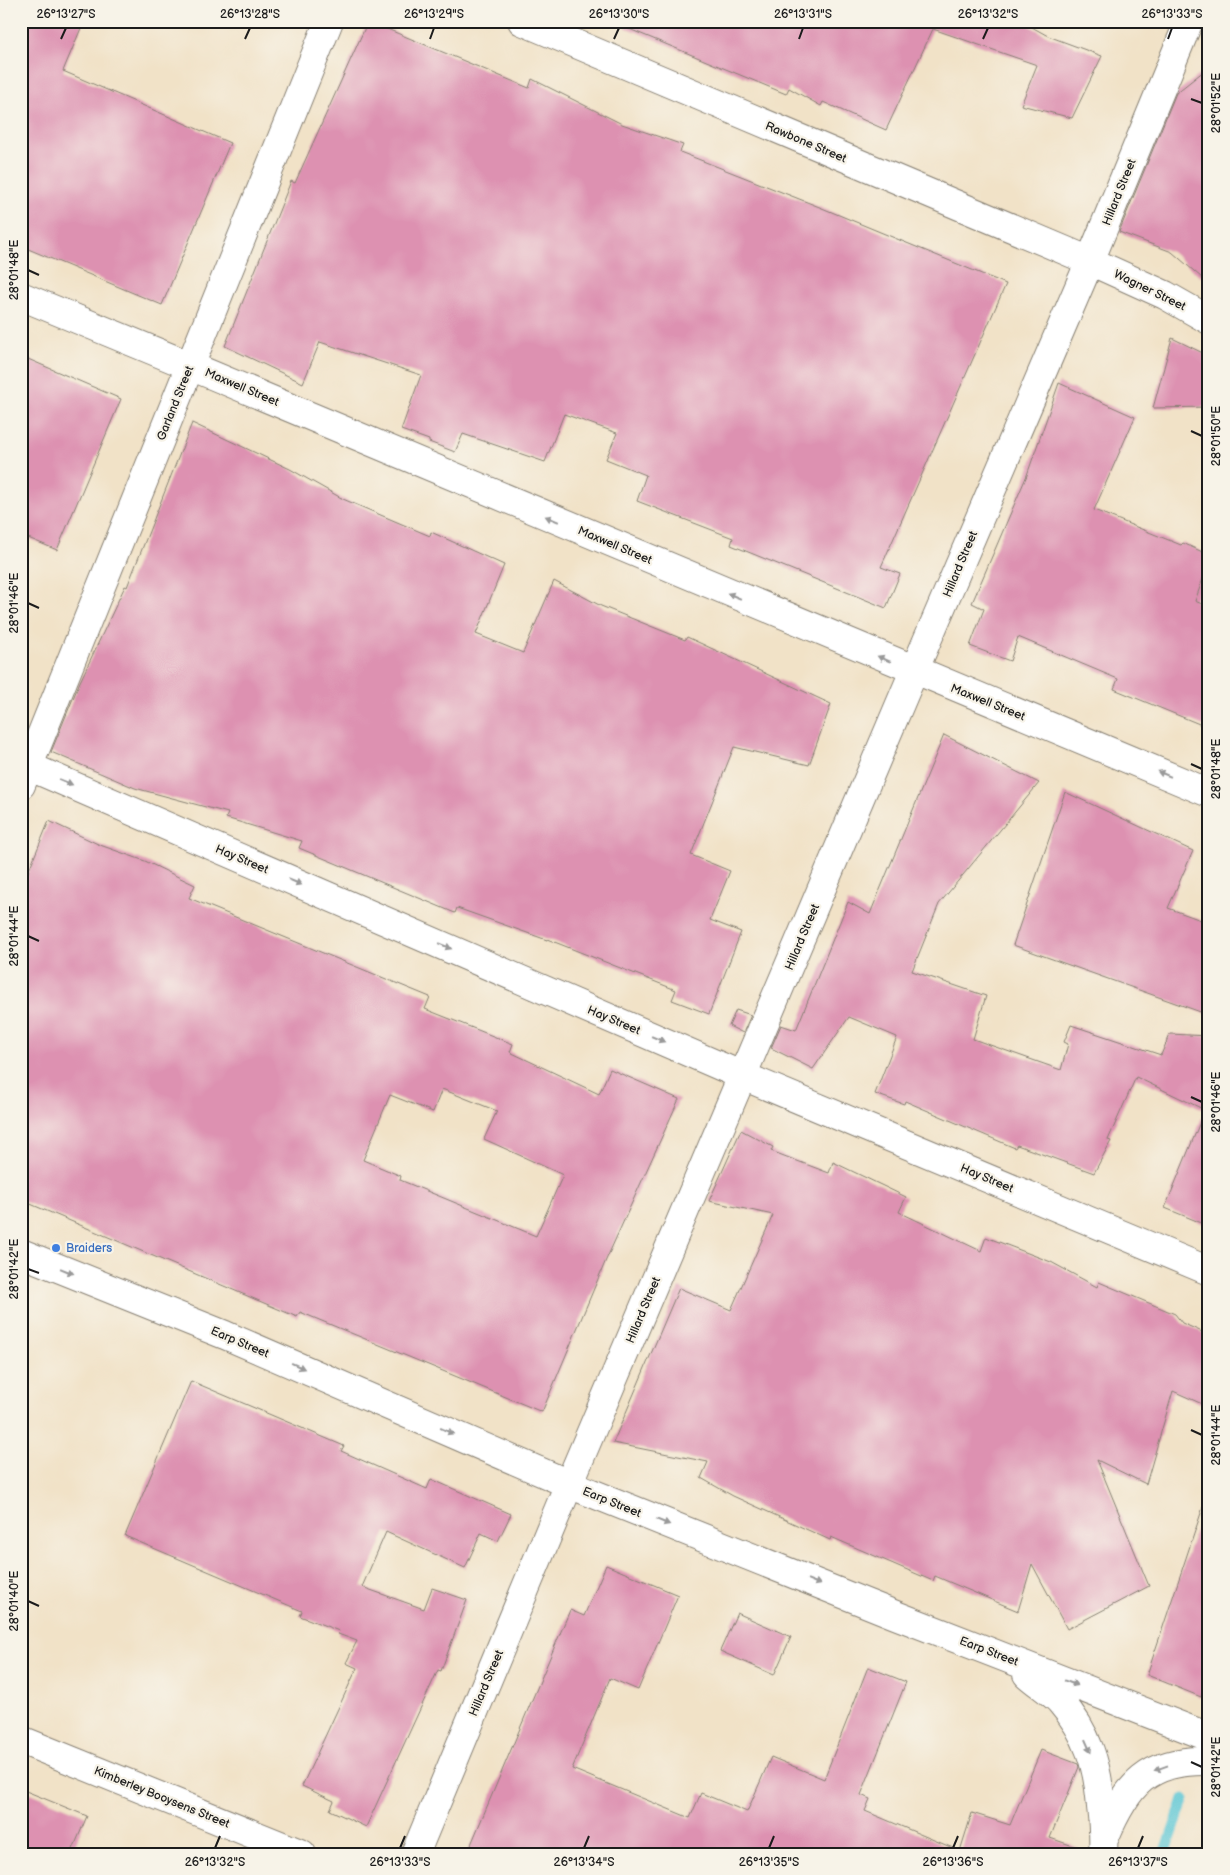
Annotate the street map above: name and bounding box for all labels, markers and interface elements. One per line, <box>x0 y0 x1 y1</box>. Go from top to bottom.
text: 26°13'27"S <box>36 7 96 22</box>
text: 26°13'28"S <box>220 7 280 22</box>
text: 26°13'29"S <box>404 7 464 22</box>
text: 26°13'30"S <box>589 7 649 22</box>
text: 26°13'31"S <box>774 7 832 22</box>
text: 26°13'32"S <box>958 7 1018 22</box>
text: 26°13'33"S <box>1142 7 1202 22</box>
text: 28°01'52"E <box>1209 73 1224 133</box>
street label: Rawbone Street <box>763 119 849 166</box>
street label: Hillard Street <box>1099 156 1140 228</box>
text: 28°01'48"E <box>7 240 22 300</box>
street label: Wagner Street <box>1111 267 1188 314</box>
street label: Garland Street <box>154 363 197 443</box>
street label: Maxwell Street <box>202 365 281 410</box>
text: 28°01'50"E <box>1209 406 1224 466</box>
one-way arrow <box>545 514 560 522</box>
street label: Maxwell Street <box>575 523 654 568</box>
street label: Hillard Street <box>940 528 981 600</box>
text: 28°01'46"E <box>7 572 22 634</box>
one-way arrow <box>727 591 741 599</box>
one-way arrow <box>877 654 891 662</box>
street label: Maxwell Street <box>948 681 1028 724</box>
text: 28°01'48"E <box>1209 739 1224 799</box>
one-way arrow <box>1157 770 1171 778</box>
one-way arrow <box>59 779 73 787</box>
street label: Hay Street <box>213 842 271 877</box>
one-way arrow <box>288 878 302 886</box>
street label: Hillard Street <box>782 901 823 973</box>
text: 28°01'44"E <box>7 905 22 967</box>
one-way arrow <box>437 943 452 951</box>
street label: Hay Street <box>585 1003 643 1038</box>
one-way arrow <box>651 1035 666 1043</box>
text: 28°01'46"E <box>1209 1071 1224 1133</box>
street label: Hay Street <box>958 1161 1016 1196</box>
text: 28°01'42"E <box>7 1239 22 1299</box>
place label: Braiders <box>66 1241 112 1256</box>
marker: Braiders <box>50 1242 62 1254</box>
one-way arrow <box>59 1268 74 1276</box>
street label: Hillard Street <box>623 1274 664 1346</box>
street label: Earp Street <box>208 1323 272 1362</box>
one-way arrow <box>291 1363 305 1371</box>
text: 28°01'44"E <box>1209 1404 1224 1466</box>
one-way arrow <box>440 1428 454 1436</box>
street label: Earp Street <box>580 1484 644 1521</box>
one-way arrow <box>656 1518 671 1526</box>
text: 28°01'40"E <box>7 1571 22 1631</box>
one-way arrow <box>807 1579 821 1587</box>
street label: Earp Street <box>957 1633 1021 1670</box>
street label: Hillard Street <box>466 1647 507 1719</box>
one-way arrow <box>1064 1680 1078 1688</box>
text: 28°01'42"E <box>1209 1737 1224 1797</box>
one-way arrow <box>1085 1739 1093 1753</box>
street label: Kimberley Booysens Street <box>92 1763 232 1832</box>
one-way arrow <box>1153 1764 1168 1772</box>
text: 26°13'32"S <box>185 1855 245 1870</box>
text: 26°13'33"S <box>370 1855 430 1870</box>
text: 26°13'34"S <box>554 1855 614 1870</box>
text: 26°13'35"S <box>739 1855 799 1870</box>
text: 26°13'36"S <box>923 1855 983 1870</box>
text: 26°13'37"S <box>1108 1855 1168 1870</box>

